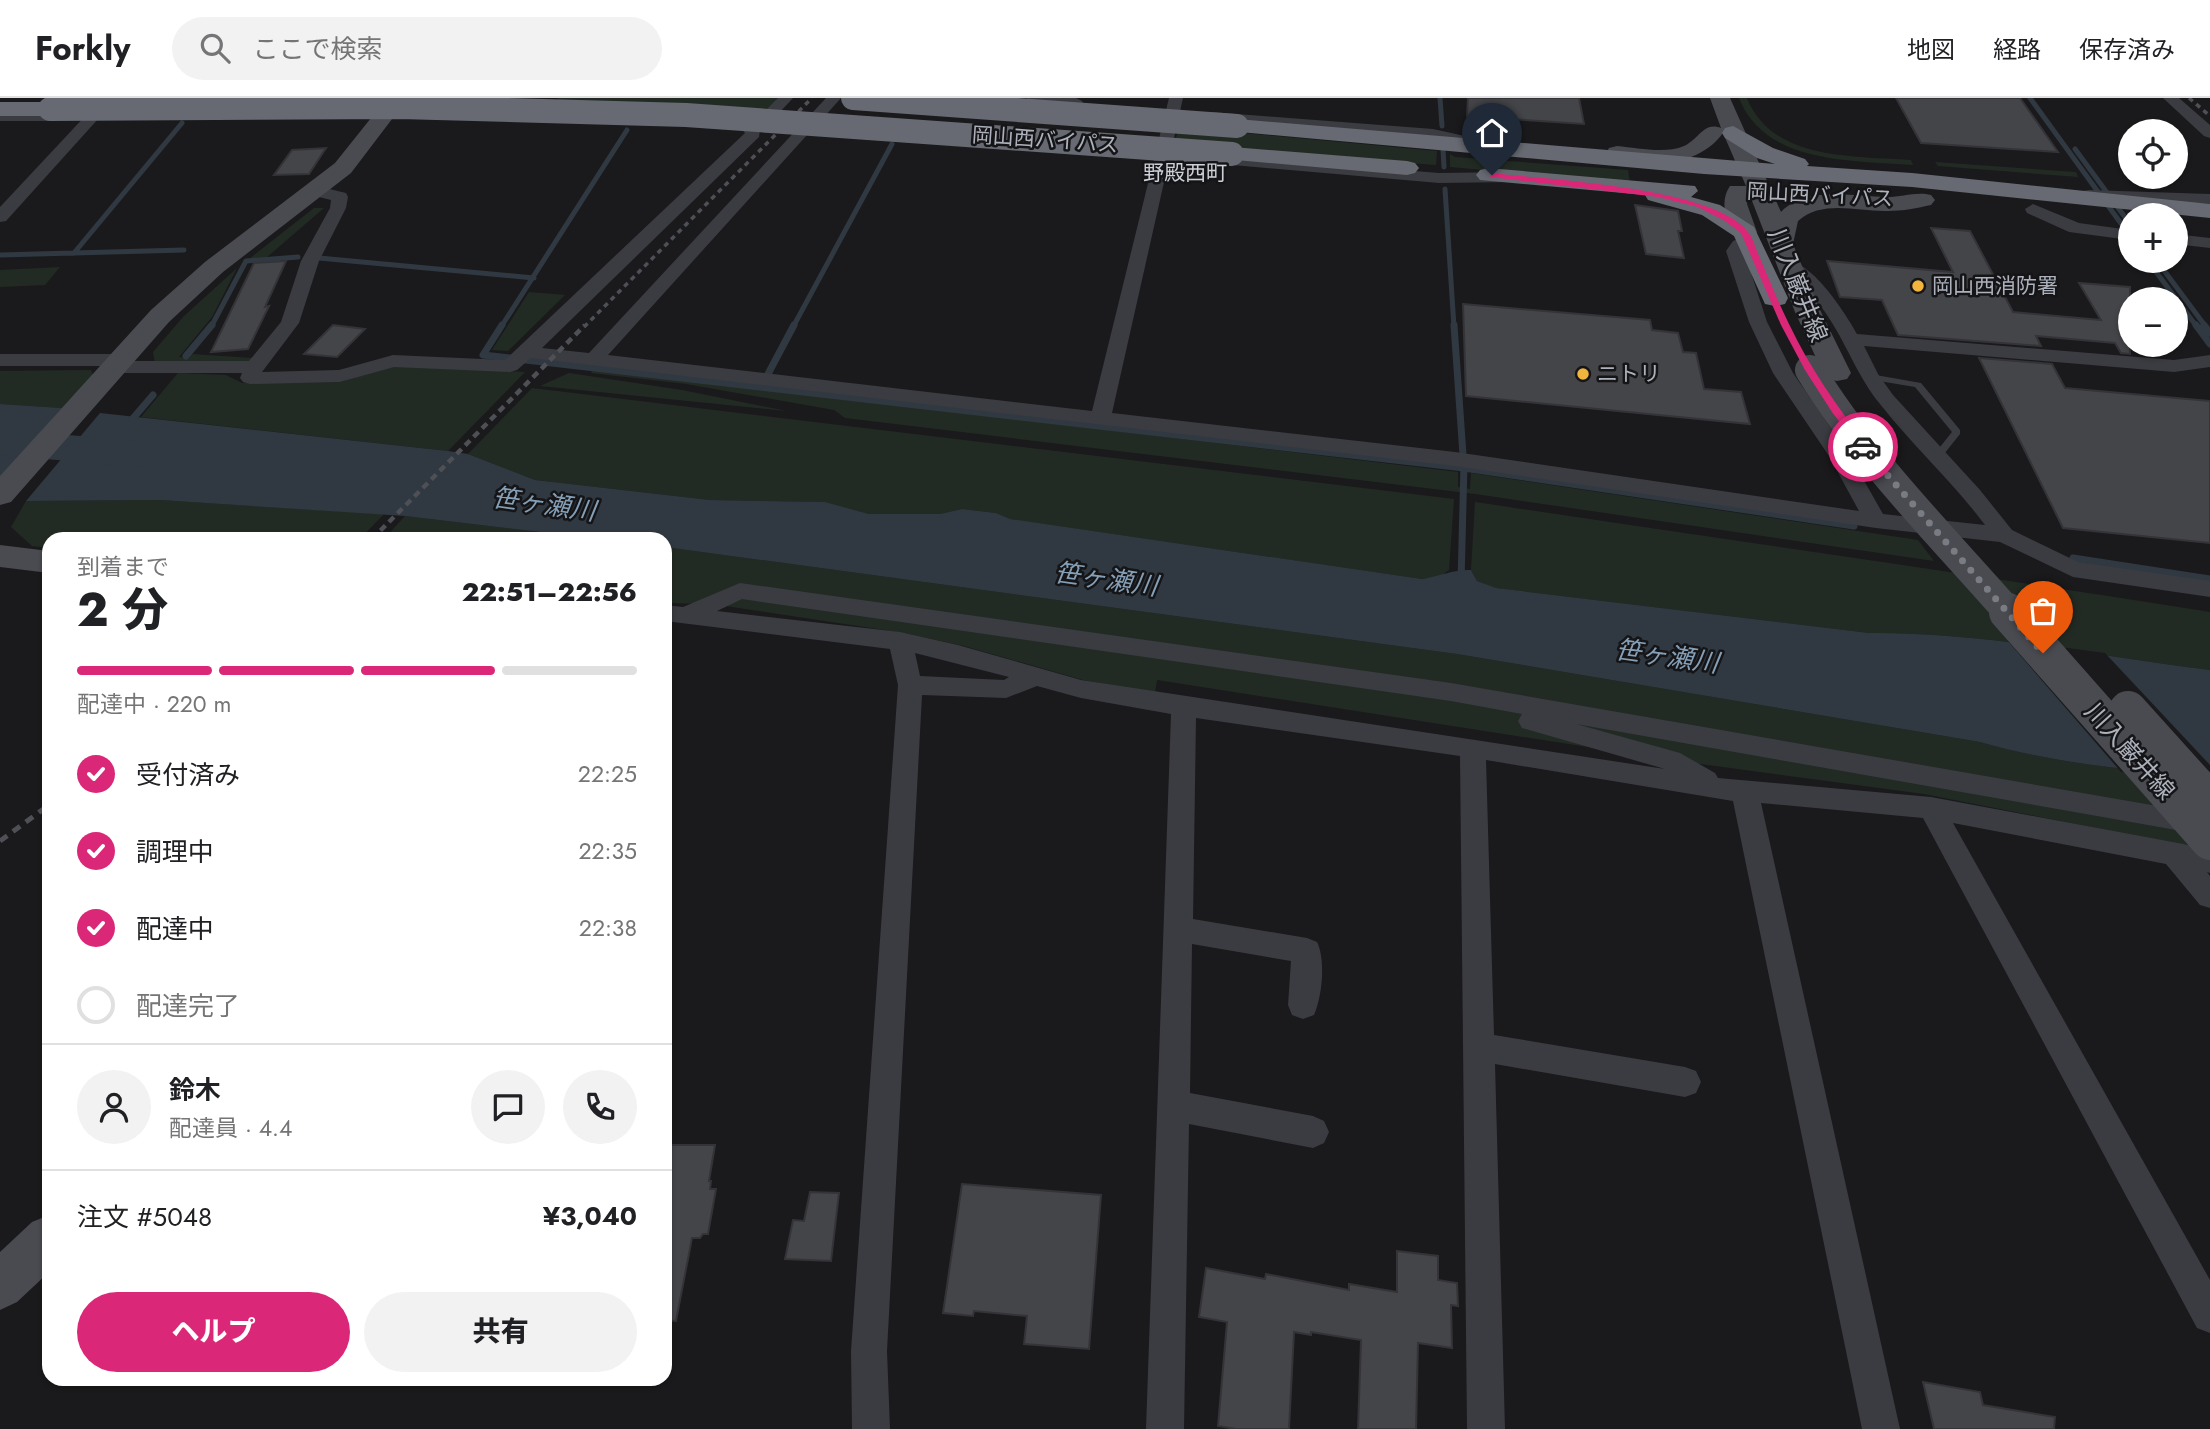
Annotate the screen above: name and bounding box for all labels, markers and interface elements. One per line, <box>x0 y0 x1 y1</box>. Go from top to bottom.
search box <box>172 17 662 80</box>
text: Forkly <box>35 25 130 72</box>
icon: search <box>196 29 234 67</box>
text: ここで検索 <box>252 30 382 68</box>
text: 地図 <box>1907 32 1955 67</box>
text: 経路 <box>1993 32 2041 67</box>
text: 保存済み <box>2079 32 2175 67</box>
pin <box>1462 103 1522 175</box>
icon: home <box>1473 114 1511 152</box>
map controls <box>2118 119 2188 357</box>
button: locate <box>2118 119 2188 189</box>
street label: 岡山西バイパス <box>971 120 1119 160</box>
district label: 野殿西町 <box>1143 158 1227 188</box>
street label: 岡山西バイパス <box>1746 176 1894 214</box>
button: + <box>2118 203 2188 273</box>
street label: 川入巌井線 <box>1759 223 1837 347</box>
place label: 岡山西消防署 <box>1932 271 2058 301</box>
marker: 岡山西消防署 <box>1910 278 1926 294</box>
button: − <box>2118 287 2188 357</box>
place label: ニトリ <box>1597 359 1660 389</box>
marker: ニトリ <box>1575 366 1591 382</box>
courier <box>1828 412 1898 482</box>
icon: car <box>1844 428 1882 466</box>
water label: 笹ヶ瀬川 <box>490 478 601 530</box>
text: 到着まで <box>77 550 169 584</box>
water label: 笹ヶ瀬川 <box>1052 553 1163 605</box>
text: 22:51–22:56 <box>462 573 637 611</box>
text: 2 分 <box>77 577 168 643</box>
pin <box>2013 581 2073 653</box>
icon: bag <box>2024 592 2062 630</box>
water label: 笹ヶ瀬川 <box>1613 630 1724 682</box>
text: 配達中 · 220 m <box>77 687 232 721</box>
street label: 川入巌井線 <box>2077 695 2183 807</box>
icon: check <box>77 755 115 793</box>
text: 受付済み <box>136 756 240 794</box>
text: 22:25 <box>578 757 637 791</box>
icon: check <box>77 832 115 870</box>
text: 調理中 <box>136 833 214 871</box>
text: 22:35 <box>578 834 637 868</box>
icon: check <box>77 909 115 947</box>
text: 配達中 <box>136 910 214 948</box>
text: 22:38 <box>579 911 637 945</box>
text: 配達完了 <box>136 987 240 1025</box>
button: person <box>77 1070 151 1144</box>
button: chat <box>471 1070 545 1144</box>
button: phone <box>563 1070 637 1144</box>
text: 鈴木 <box>169 1071 221 1109</box>
text: 配達員 · 4.4 <box>169 1111 292 1145</box>
text: ¥3,040 <box>543 1197 637 1235</box>
text: 注文 #5048 <box>77 1198 212 1236</box>
button: ヘルプ <box>77 1292 350 1372</box>
button: 共有 <box>364 1292 637 1372</box>

